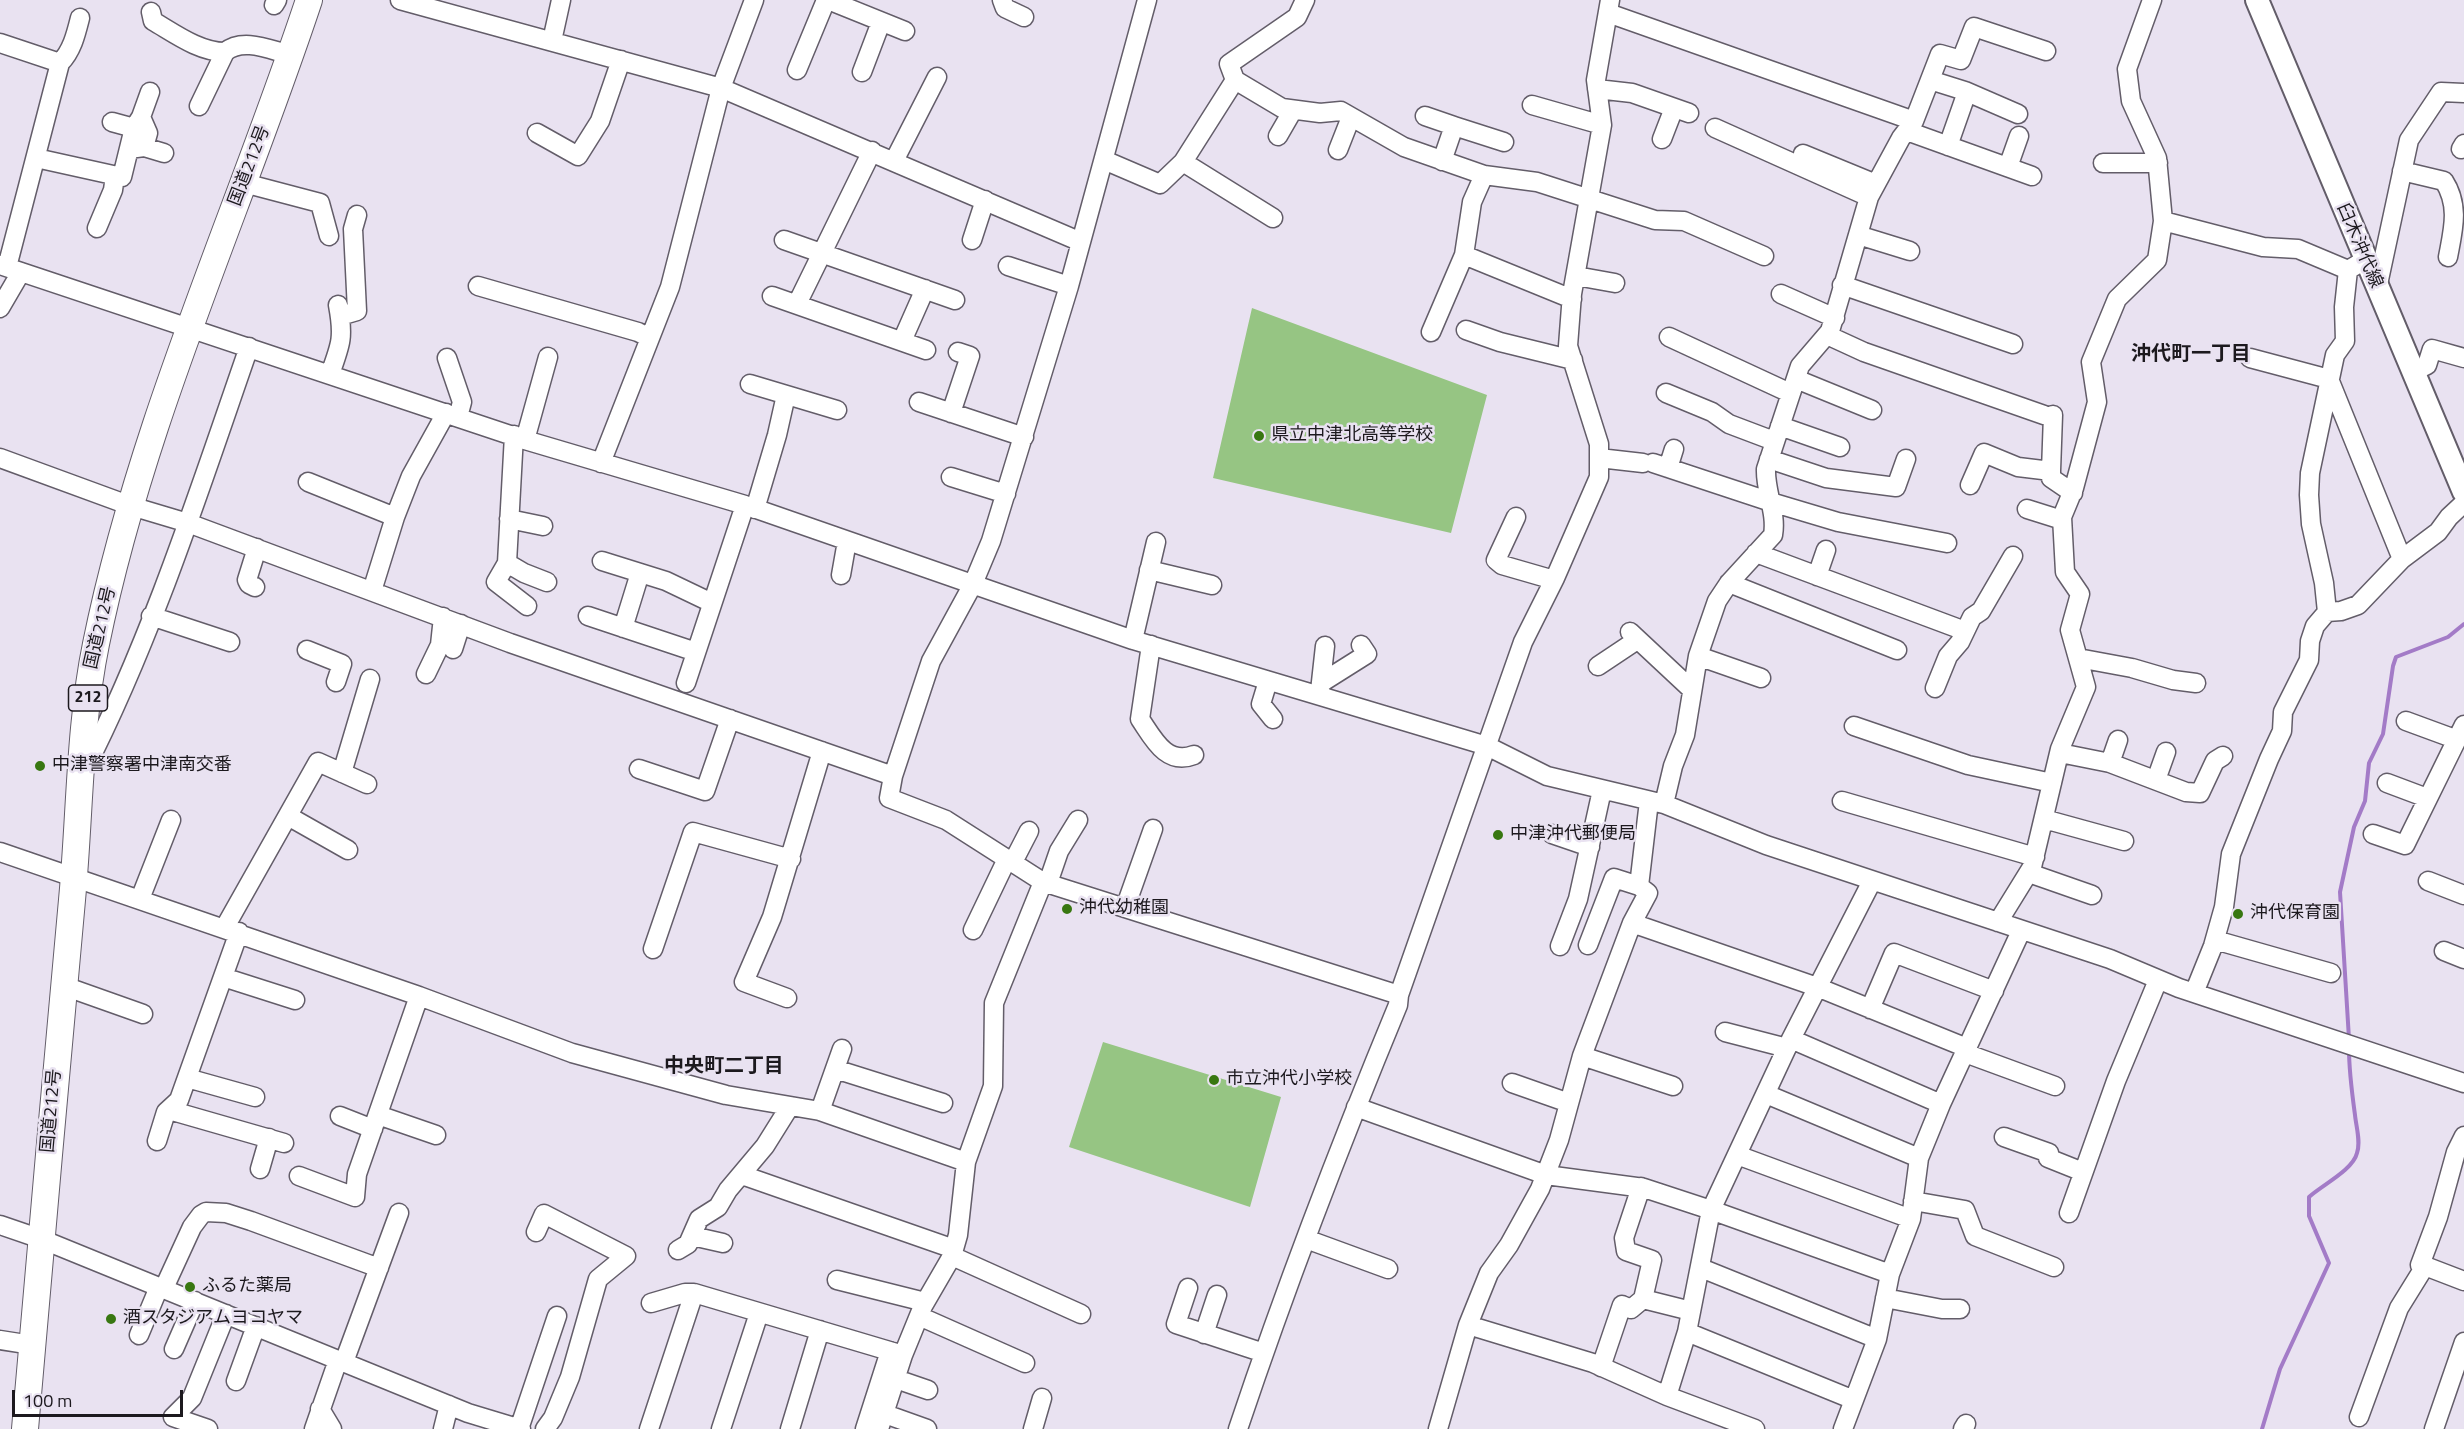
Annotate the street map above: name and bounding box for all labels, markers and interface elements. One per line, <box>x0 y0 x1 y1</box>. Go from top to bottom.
street label: 国道212号 <box>225 123 275 209</box>
street label: 臼木沖代線 <box>2331 200 2387 292</box>
district label: 沖代町一丁目 <box>2131 343 2251 367</box>
place label: 県立中津北高等学校 <box>1271 425 1433 447</box>
marker: 県立中津北高等学校 <box>1252 429 1266 443</box>
street label: 国道212号 <box>81 585 121 671</box>
road number: 212 <box>68 685 107 711</box>
place label: 中津警察署中津南交番 <box>52 755 232 777</box>
marker: 中津警察署中津南交番 <box>33 759 47 773</box>
place label: 中津沖代郵便局 <box>1510 824 1636 846</box>
marker: 中津沖代郵便局 <box>1491 828 1505 842</box>
place label: 沖代幼稚園 <box>1079 898 1169 920</box>
marker: 沖代幼稚園 <box>1060 902 1074 916</box>
place label: 沖代保育園 <box>2250 903 2340 925</box>
marker: 沖代保育園 <box>2231 907 2245 921</box>
district label: 中央町二丁目 <box>664 1055 784 1079</box>
street label: 国道212号 <box>38 1068 66 1154</box>
place label: 市立沖代小学校 <box>1226 1069 1352 1091</box>
marker: 市立沖代小学校 <box>1207 1073 1221 1087</box>
place label: ふるた薬局 <box>202 1276 292 1298</box>
marker: ふるた薬局 <box>183 1280 197 1294</box>
place label: 酒スタジアムヨコヤマ <box>123 1308 303 1330</box>
marker: 酒スタジアムヨコヤマ <box>104 1312 118 1326</box>
scale bar <box>15 1378 186 1416</box>
text: 100 m <box>23 1387 72 1414</box>

